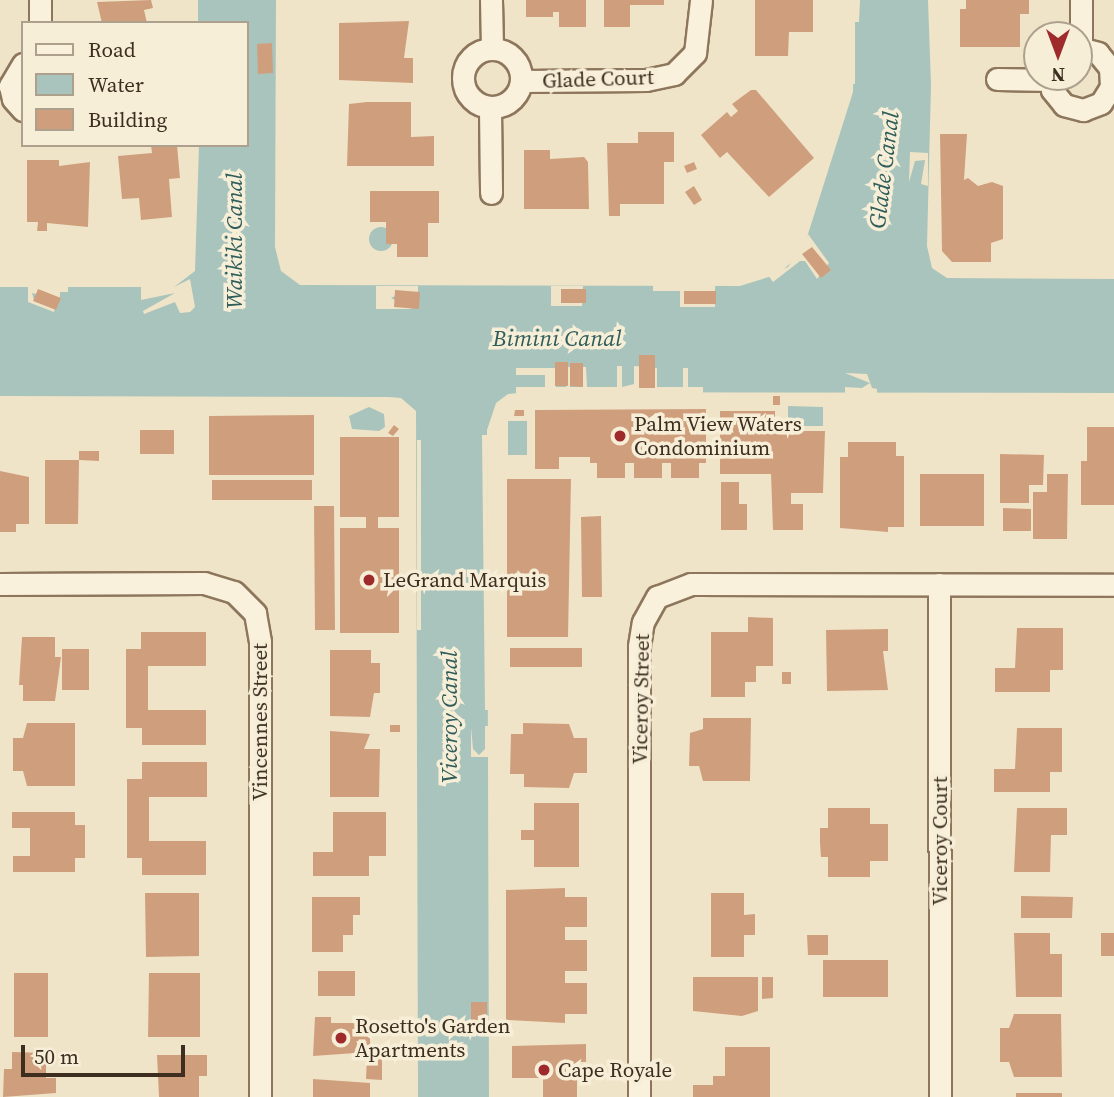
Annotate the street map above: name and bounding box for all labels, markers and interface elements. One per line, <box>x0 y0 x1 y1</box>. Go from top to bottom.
legend <box>21 21 248 147</box>
north arrow <box>1023 21 1093 91</box>
text: Road <box>88 35 136 64</box>
text: N <box>1051 62 1065 88</box>
street label: Glade Court <box>542 64 654 94</box>
text: Water <box>88 70 144 99</box>
text: Building <box>88 105 167 134</box>
water label: Glade Canal <box>863 110 905 230</box>
water label: Waikiki Canal <box>220 173 248 309</box>
water label: Bimini Canal <box>492 324 622 352</box>
place label: Palm View Waters Condominium <box>634 411 803 461</box>
marker: Palm View Waters Condominium <box>612 428 628 444</box>
place label: LeGrand Marquis <box>383 567 546 593</box>
marker: LeGrand Marquis <box>361 572 377 588</box>
street label: Viceroy Street <box>627 633 655 765</box>
street label: Vincennes Street <box>247 643 273 801</box>
water label: Viceroy Canal <box>435 651 463 783</box>
street label: Viceroy Court <box>927 776 953 906</box>
place label: Rosetto's Garden Apartments <box>355 1013 510 1063</box>
scale bar <box>24 1030 189 1074</box>
marker: Rosetto's Garden Apartments <box>333 1030 349 1046</box>
text: 50 m <box>34 1042 79 1071</box>
place label: Cape Royale <box>558 1057 672 1083</box>
marker: Cape Royale <box>536 1062 552 1078</box>

